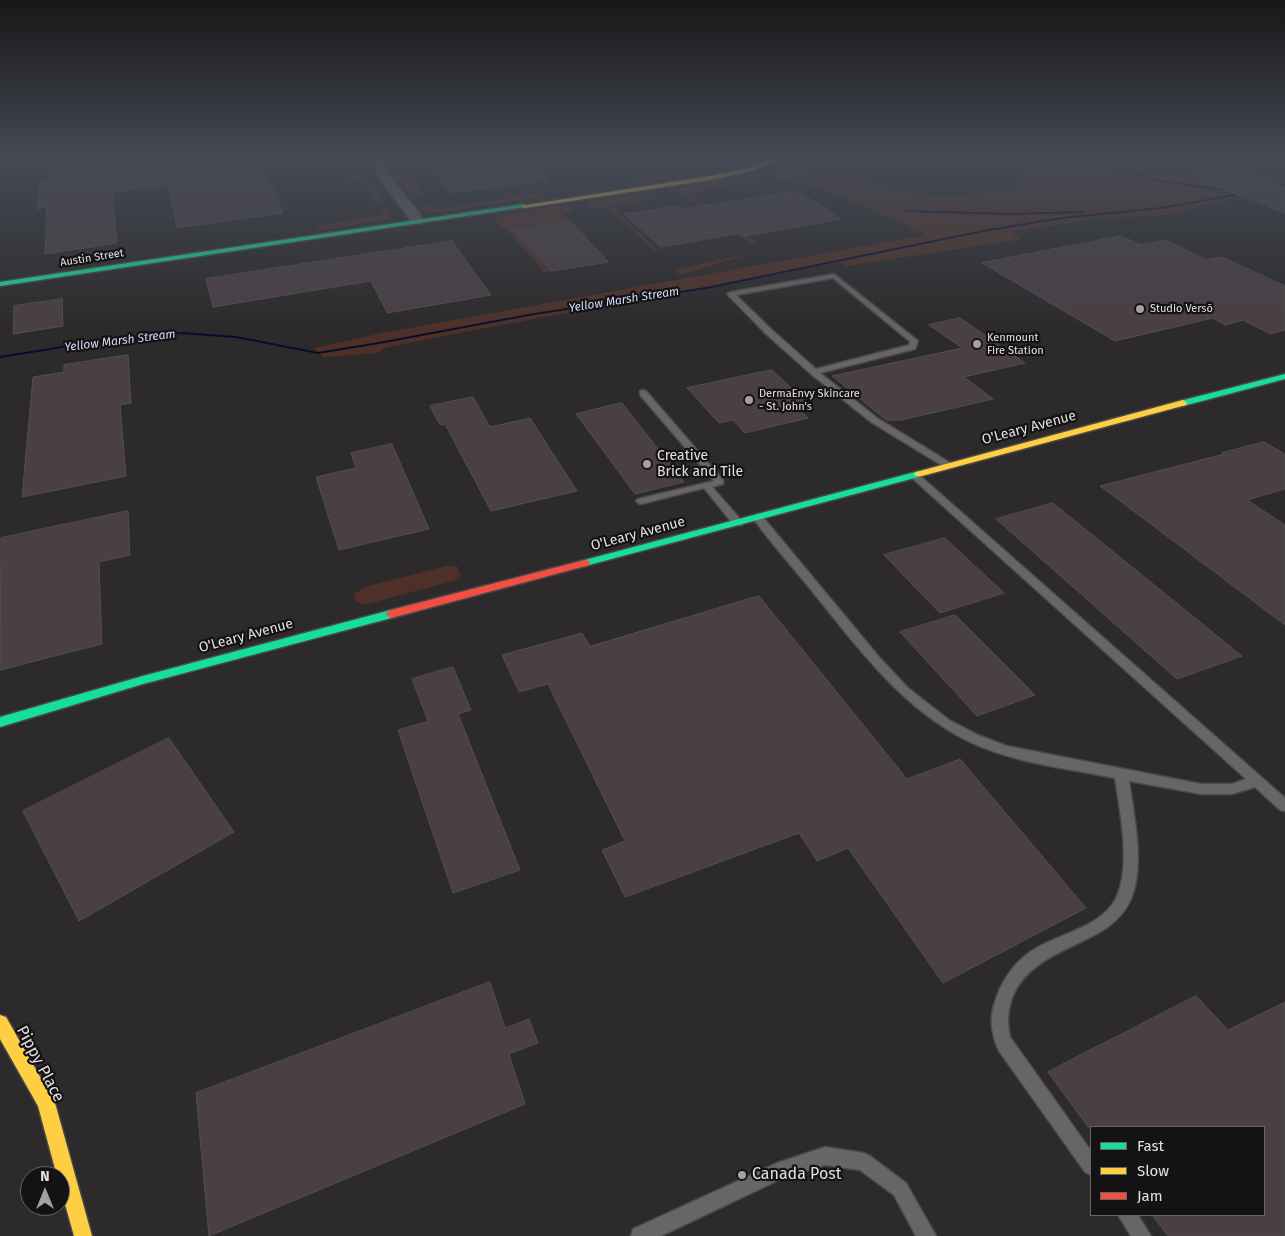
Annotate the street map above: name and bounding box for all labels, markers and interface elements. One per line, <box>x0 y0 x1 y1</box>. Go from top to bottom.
street label: Austin Street <box>59 246 125 270</box>
water label: Yellow Marsh Stream <box>568 284 680 316</box>
place label: Studio Versō <box>1150 302 1213 316</box>
marker: Studio Versō <box>1134 303 1146 315</box>
water label: Yellow Marsh Stream <box>64 327 176 355</box>
place label: Kenmount Fire Station <box>987 331 1044 357</box>
marker: Kenmount Fire Station <box>971 338 983 350</box>
place label: DermaEnvy Skincare - St. John's <box>759 387 860 413</box>
marker: DermaEnvy Skincare - St. John's <box>743 394 755 406</box>
street label: O'Leary Avenue <box>980 407 1078 449</box>
place label: Creative Brick and Tile <box>657 448 743 481</box>
marker: Creative Brick and Tile <box>641 458 653 470</box>
street label: O'Leary Avenue <box>589 513 687 555</box>
street label: O'Leary Avenue <box>197 615 295 657</box>
street label: Pippy Place <box>12 1023 68 1105</box>
legend <box>1090 1126 1265 1216</box>
text: Fast <box>1137 1137 1164 1155</box>
text: Slow <box>1137 1162 1169 1180</box>
place label: Canada Post <box>752 1165 842 1185</box>
north arrow <box>20 1166 70 1216</box>
text: N <box>40 1168 50 1185</box>
marker: Canada Post <box>736 1169 748 1181</box>
text: Jam <box>1137 1187 1163 1205</box>

